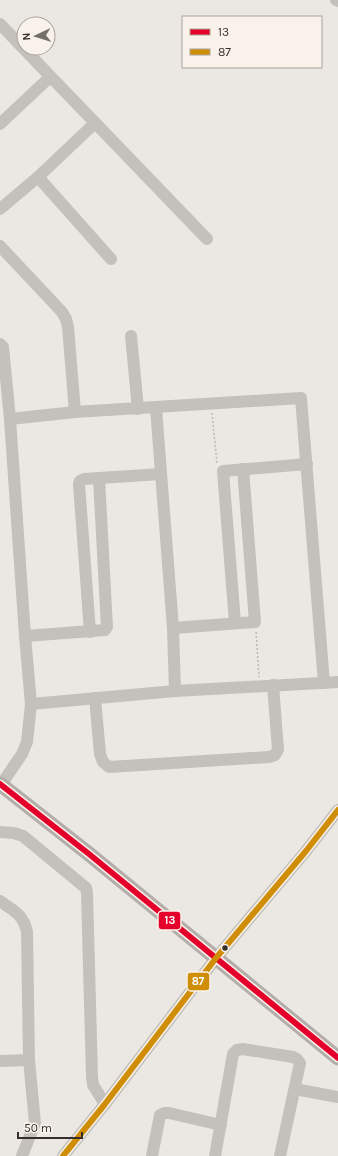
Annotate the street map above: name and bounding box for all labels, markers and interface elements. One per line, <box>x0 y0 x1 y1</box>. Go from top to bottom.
north arrow <box>16 16 56 56</box>
legend <box>182 16 322 68</box>
text: 13 <box>218 25 229 39</box>
text: N <box>20 32 33 41</box>
text: 87 <box>218 45 231 59</box>
line badge: 13 <box>158 911 181 930</box>
text: 13 <box>165 914 176 927</box>
unlabelled marker <box>220 943 230 953</box>
line badge: 87 <box>187 972 210 991</box>
text: 87 <box>192 975 205 988</box>
scale bar <box>18 1114 82 1140</box>
text: 50 m <box>24 1121 52 1135</box>

